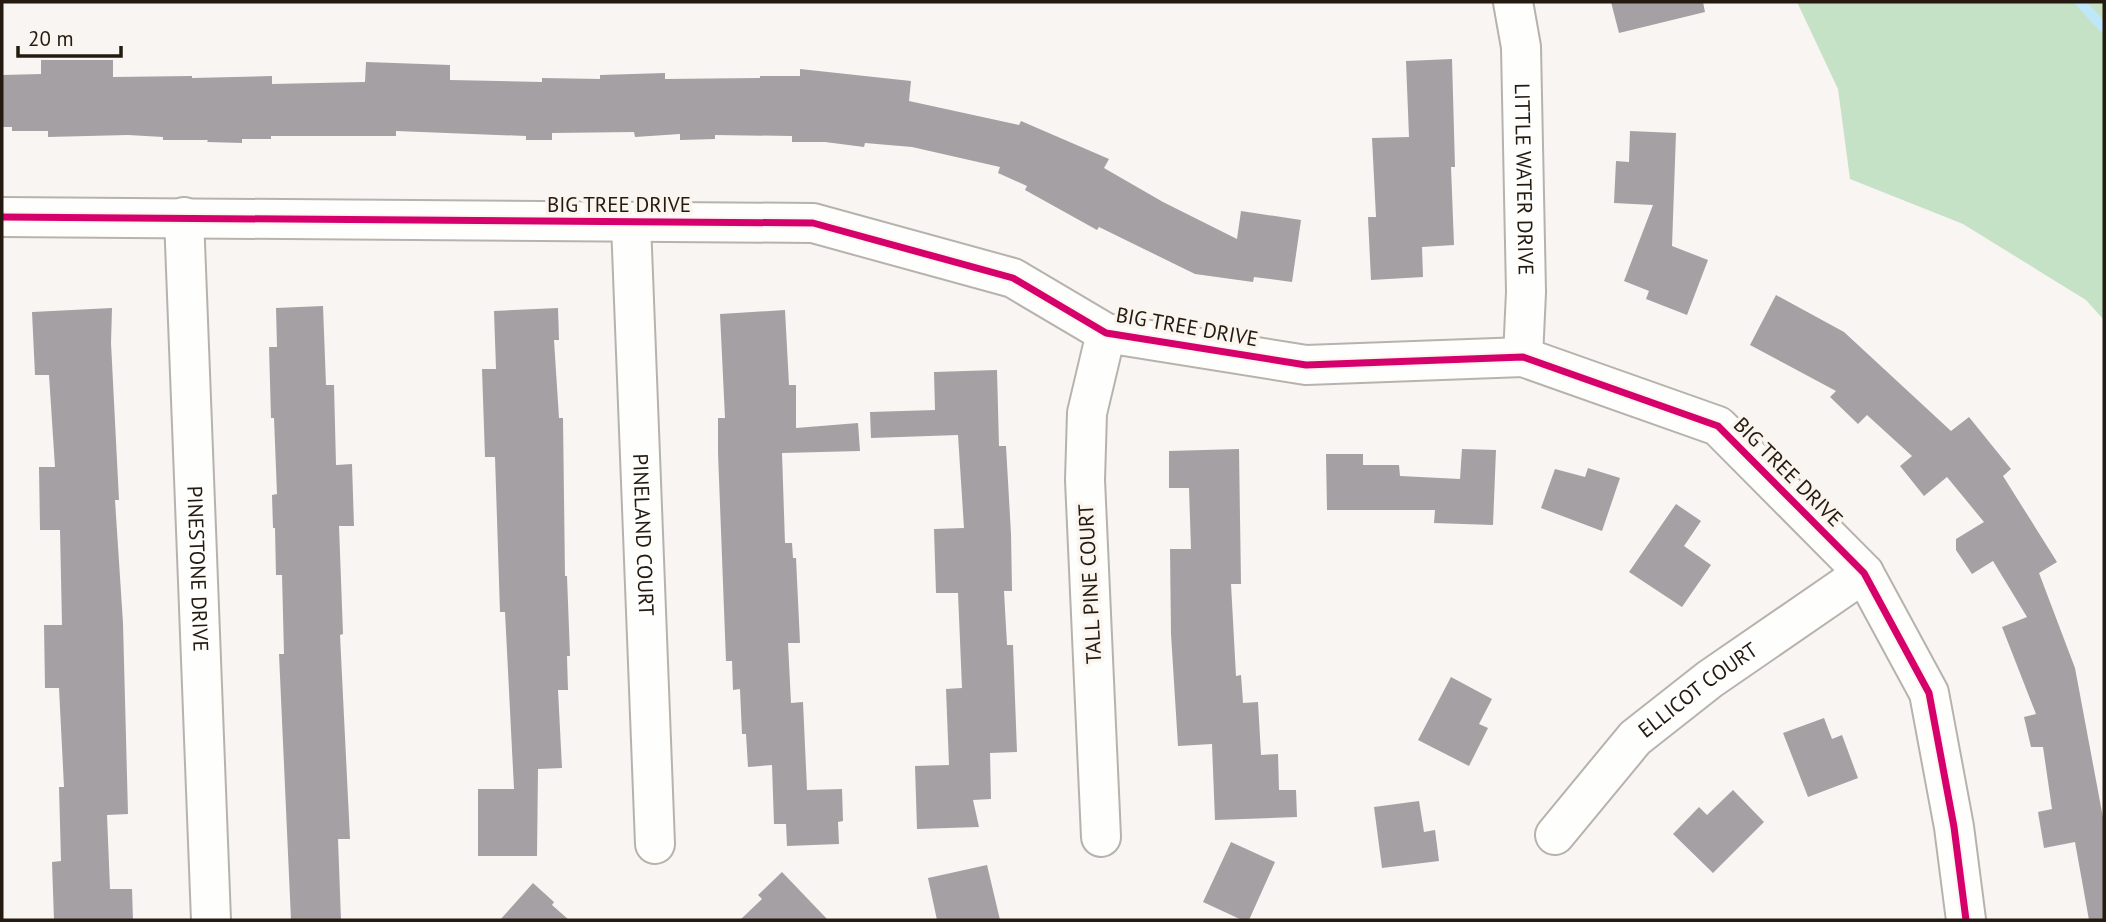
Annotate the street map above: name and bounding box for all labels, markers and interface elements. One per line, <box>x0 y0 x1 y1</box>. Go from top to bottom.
scale bar <box>18 14 121 58</box>
text: 20 m <box>28 25 74 52</box>
street label: LITTLE WATER DRIVE <box>1509 83 1540 276</box>
street label: BIG TREE DRIVE <box>547 191 691 218</box>
street label: BIG TREE DRIVE <box>1114 301 1260 352</box>
street label: BIG TREE DRIVE <box>1728 411 1849 532</box>
street label: PINELAND COURT <box>627 453 660 617</box>
street label: PINESTONE DRIVE <box>181 485 215 652</box>
street label: TALL PINE COURT <box>1072 503 1107 665</box>
street label: ELLICOT COURT <box>1633 636 1763 743</box>

